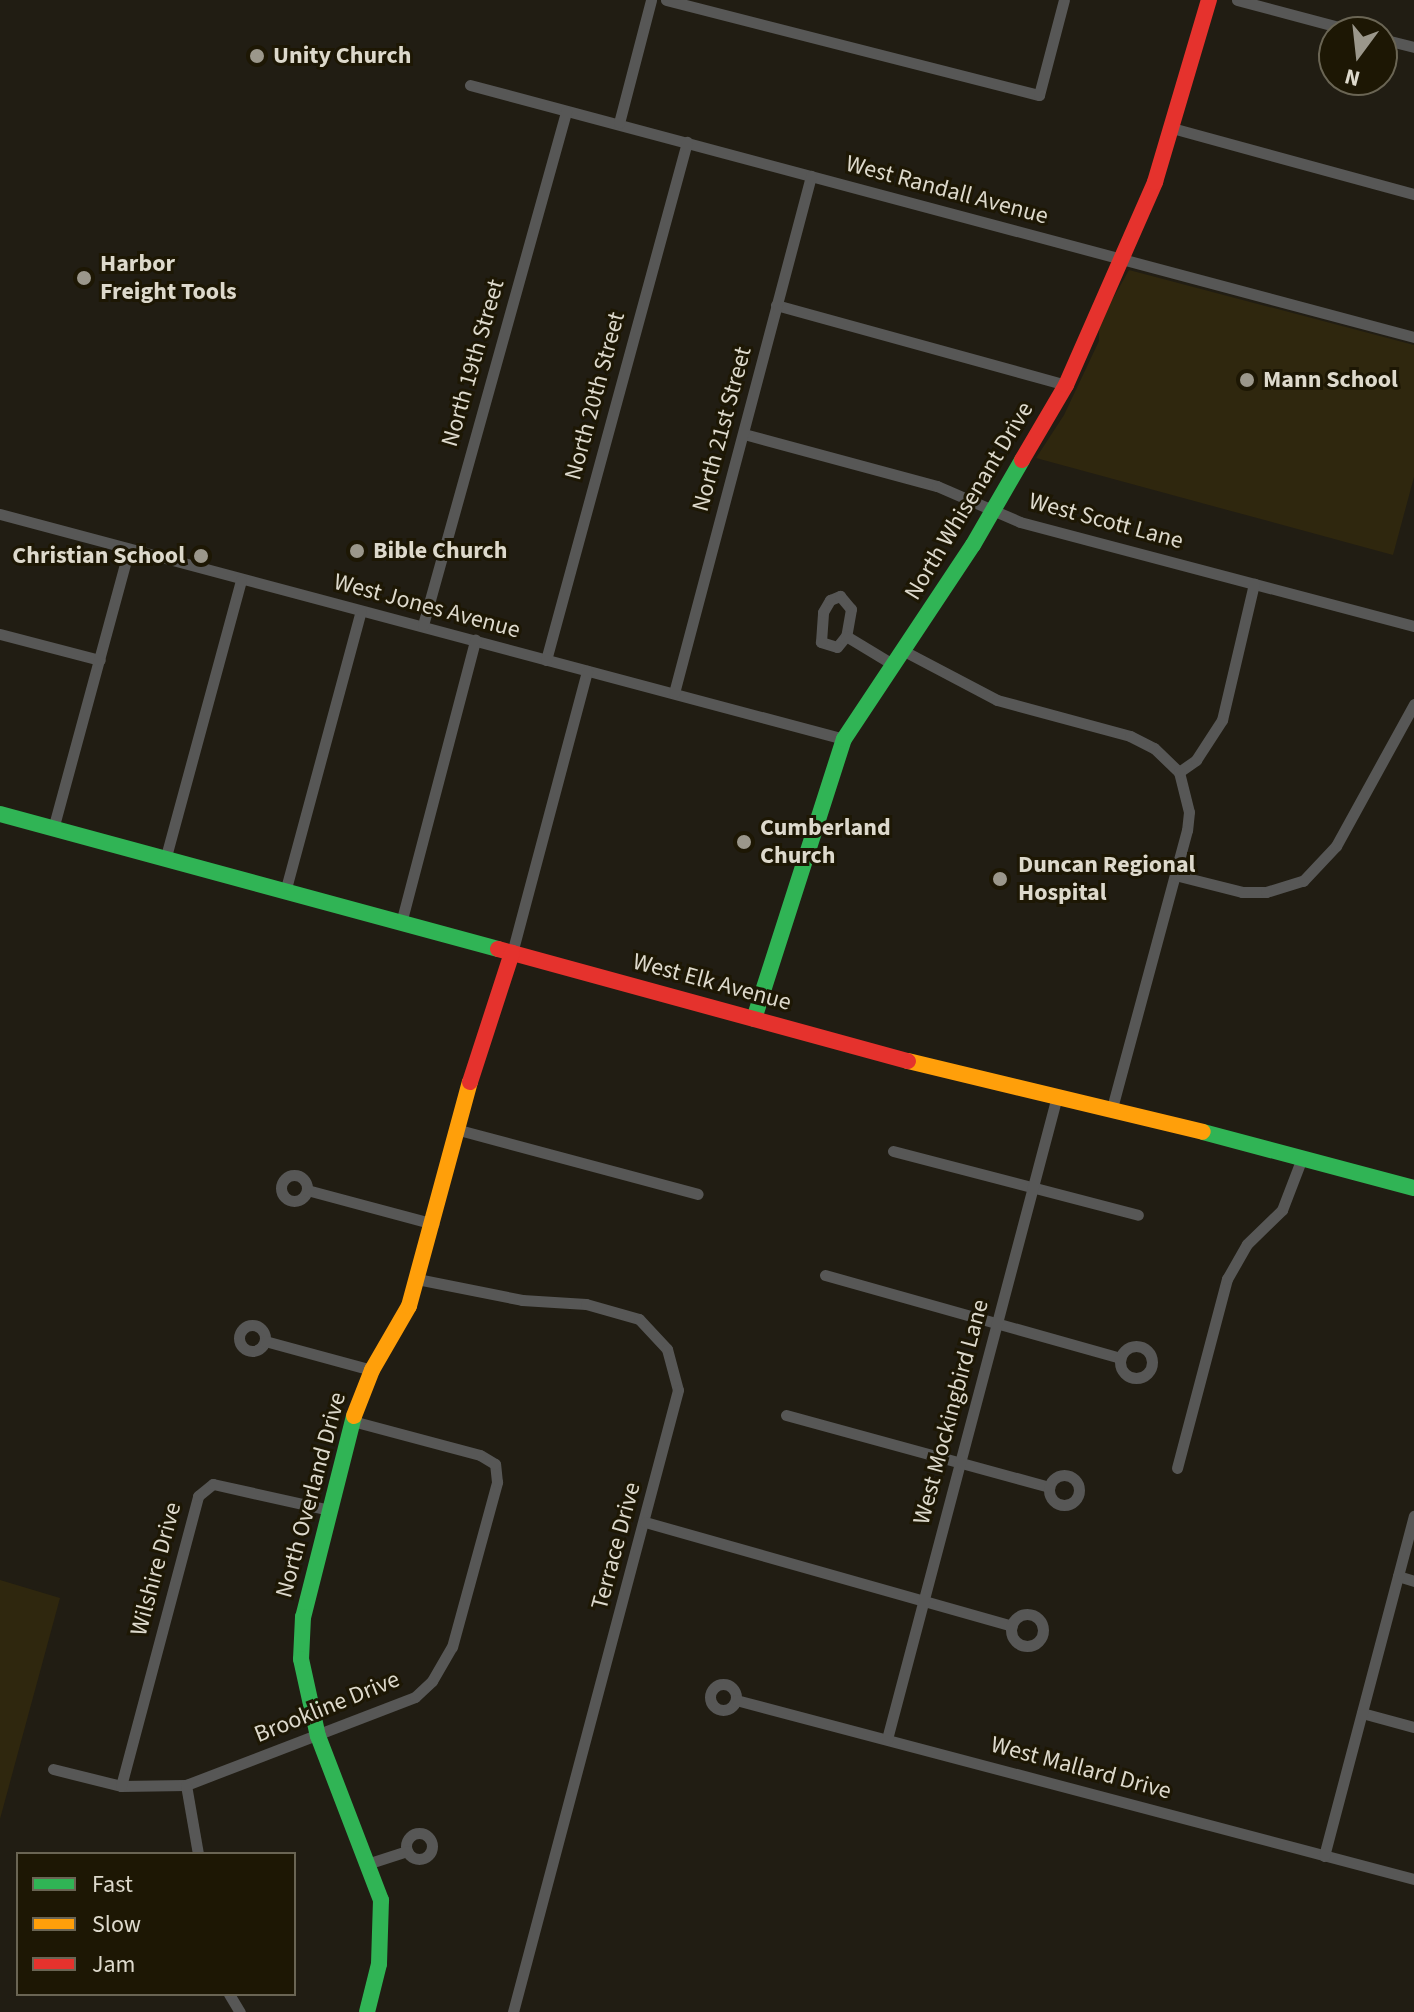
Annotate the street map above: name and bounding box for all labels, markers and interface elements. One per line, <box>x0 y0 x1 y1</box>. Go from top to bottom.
north arrow <box>1318 16 1398 96</box>
place label: Unity Church <box>273 42 411 70</box>
marker: Unity Church <box>248 47 266 65</box>
text: N <box>1341 60 1364 95</box>
street label: West Randall Avenue <box>843 149 1051 231</box>
place label: Harbor Freight Tools <box>100 250 237 306</box>
marker: Harbor Freight Tools <box>75 269 93 287</box>
street label: North 19th Street <box>435 276 511 450</box>
street label: North 20th Street <box>559 309 631 483</box>
street label: North 21st Street <box>686 344 758 514</box>
place label: Mann School <box>1263 366 1398 394</box>
marker: Mann School <box>1238 371 1256 389</box>
street label: North Whisenant Drive <box>898 397 1040 605</box>
street label: West Scott Lane <box>1026 487 1186 555</box>
place label: Bible Church <box>373 537 508 565</box>
place label: Christian School <box>12 542 185 570</box>
marker: Bible Church <box>348 542 366 560</box>
marker: Christian School <box>192 547 210 565</box>
street label: West Jones Avenue <box>331 567 523 645</box>
place label: Cumberland Church <box>760 814 891 870</box>
marker: Cumberland Church <box>735 833 753 851</box>
place label: Duncan Regional Hospital <box>1018 851 1195 907</box>
marker: Duncan Regional Hospital <box>989 868 1011 890</box>
street label: West Elk Avenue <box>630 947 794 1017</box>
street label: West Mockingbird Lane <box>907 1296 995 1528</box>
street label: North Overland Drive <box>270 1389 352 1601</box>
street label: Terrace Drive <box>585 1479 647 1613</box>
street label: Wilshire Drive <box>124 1499 188 1639</box>
street label: Brookline Drive <box>250 1665 404 1749</box>
street label: West Mallard Drive <box>988 1730 1174 1806</box>
legend <box>16 1852 296 1996</box>
text: Fast <box>92 1867 133 1902</box>
text: Slow <box>92 1907 141 1942</box>
text: Jam <box>92 1947 136 1982</box>

